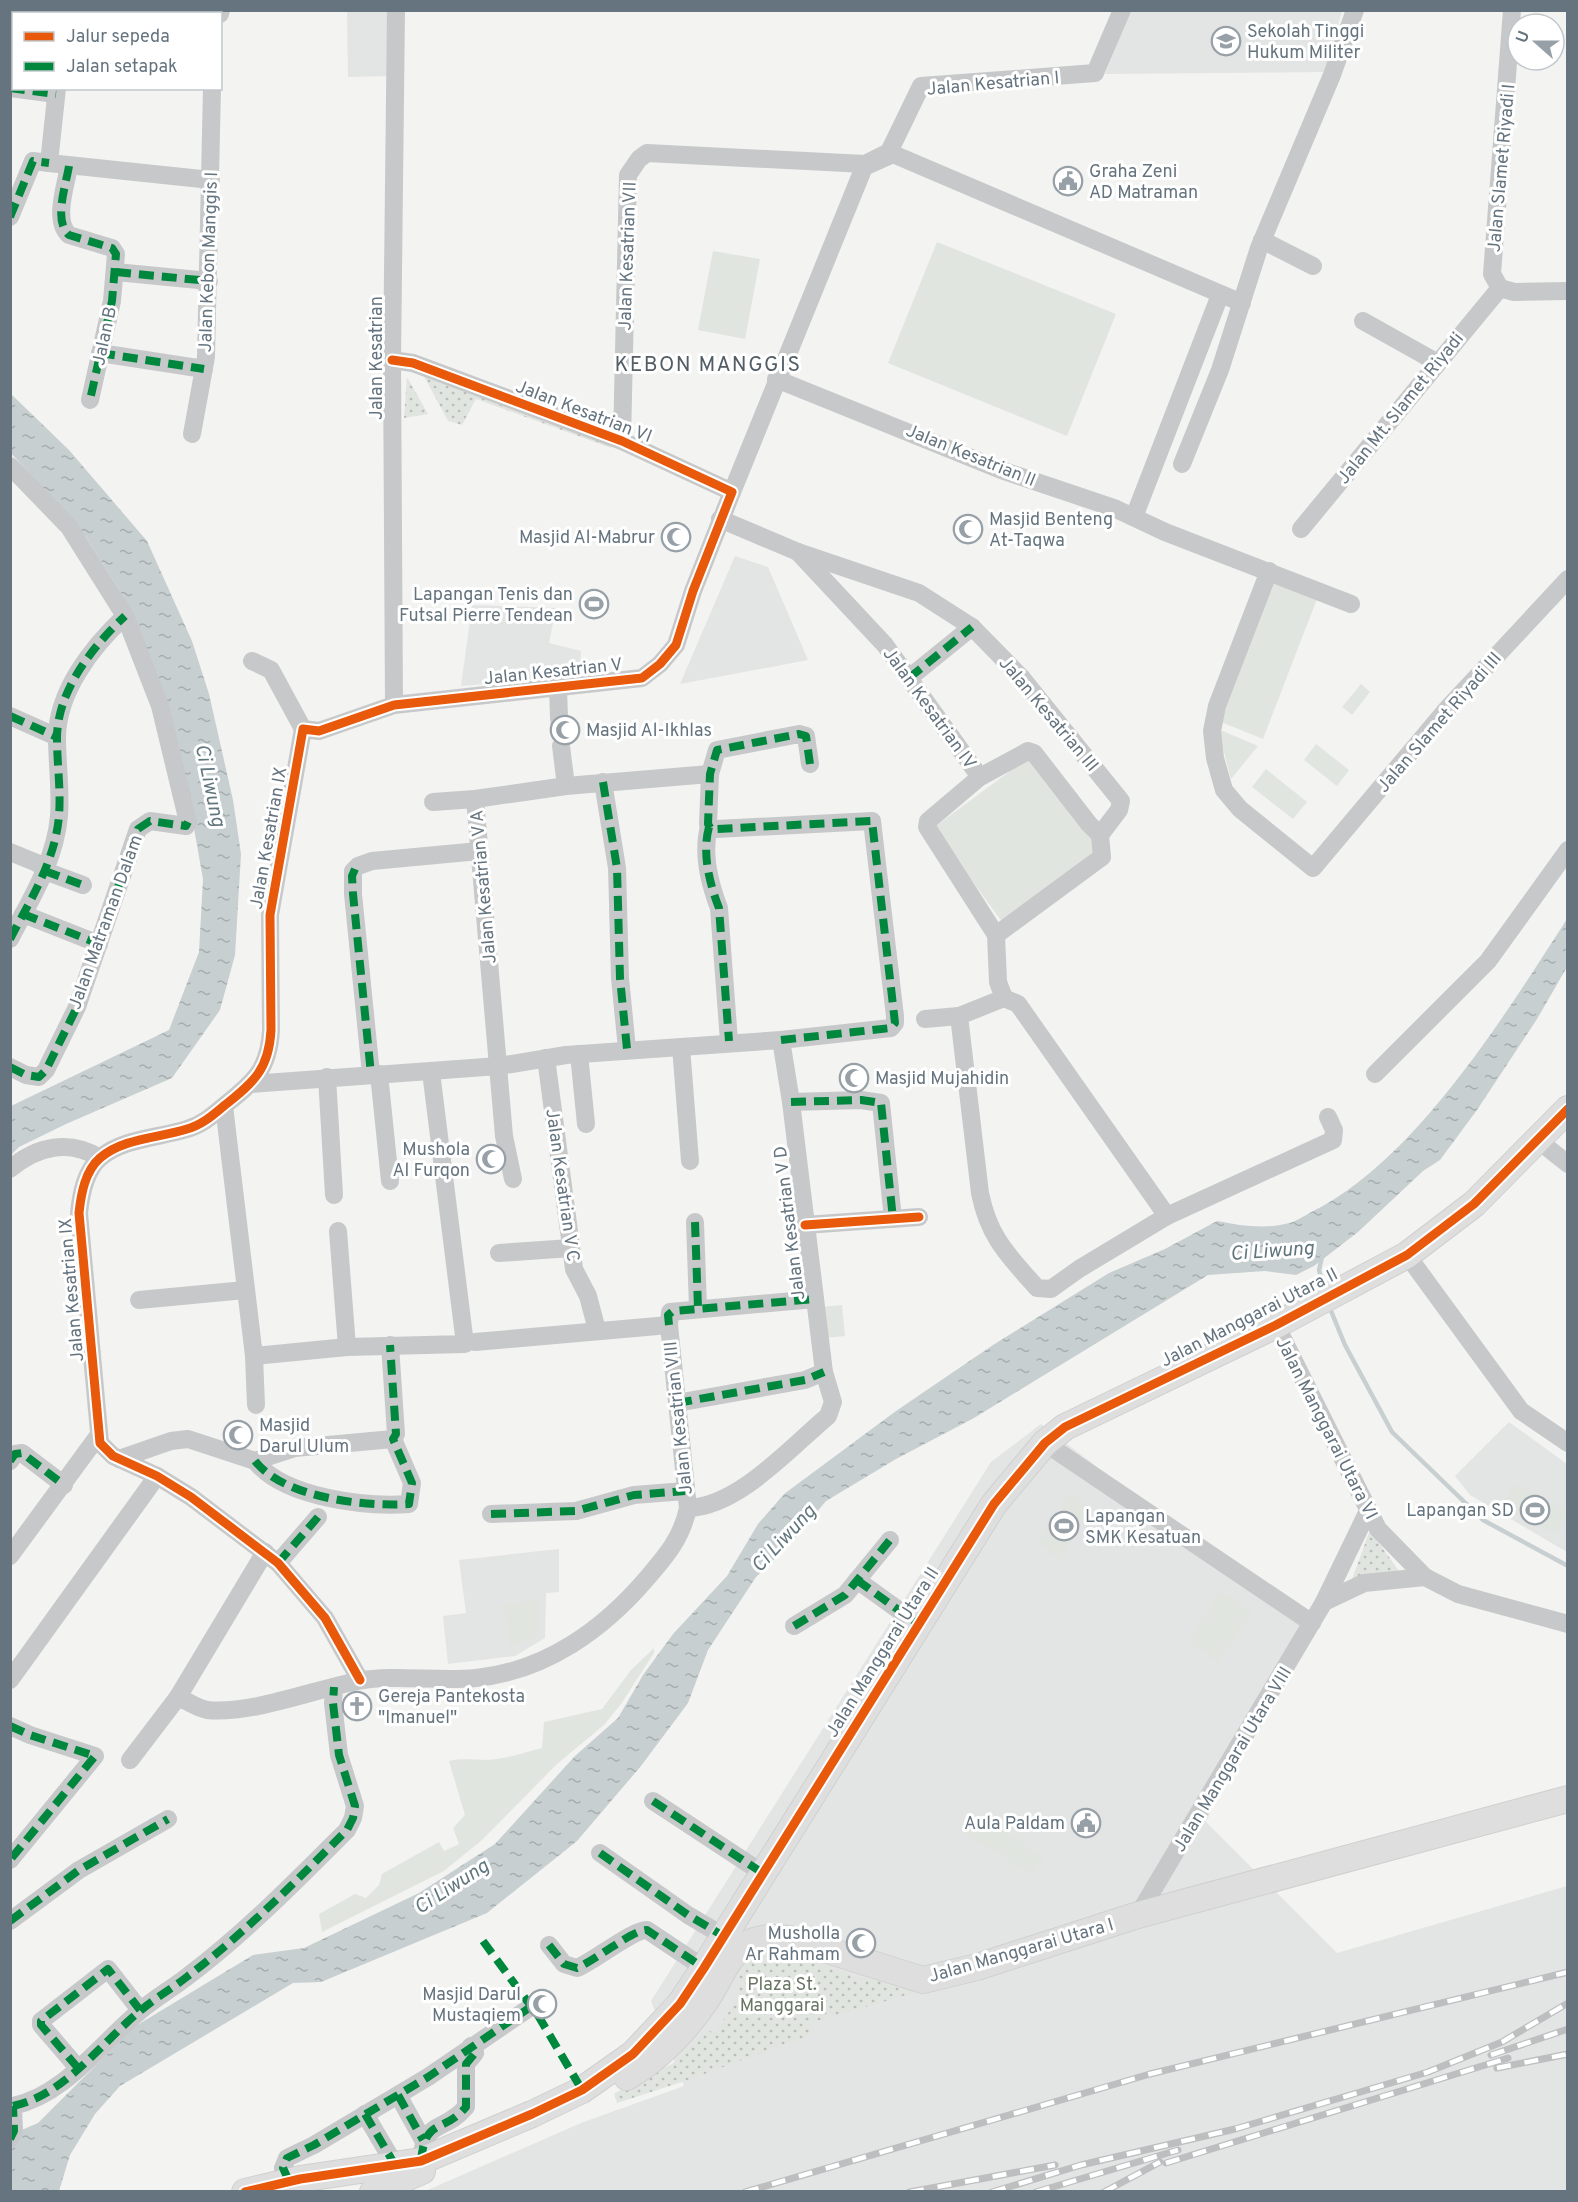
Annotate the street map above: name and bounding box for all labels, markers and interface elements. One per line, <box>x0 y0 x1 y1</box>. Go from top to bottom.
legend <box>12 12 222 90</box>
north arrow <box>1506 12 1566 72</box>
place label: Sekolah Tinggi Hukum Militer <box>1247 21 1364 65</box>
school or university icon: Sekolah Tinggi Hukum Militer <box>1210 25 1242 57</box>
text: Jalur sepeda <box>66 26 170 49</box>
text: U <box>1512 28 1535 46</box>
text: Jalan setapak <box>66 56 178 79</box>
street label: Jalan Kesatrian I <box>926 67 1060 102</box>
street label: Jalan Slamet Riyadi I <box>1484 83 1521 253</box>
place label: Graha Zeni AD Matraman <box>1089 161 1198 205</box>
public building icon: Graha Zeni AD Matraman <box>1052 165 1084 197</box>
street label: Jalan Kebon Manggis I <box>195 171 224 353</box>
street label: Jalan Kesatrian VII <box>614 181 643 331</box>
street label: Jalan Kesatrian <box>366 296 389 420</box>
street label: Jalan B <box>88 305 123 368</box>
street label: Jalan Mt. Slamet Riyadi <box>1333 328 1469 489</box>
district label: KEBON MANGGIS <box>614 352 802 379</box>
street label: Jalan Kesatrian VI <box>512 376 655 449</box>
street label: Jalan Kesatrian II <box>902 420 1039 493</box>
place label: Masjid Benteng At-Taqwa <box>989 509 1113 553</box>
mosque icon: Masjid Benteng At-Taqwa <box>952 513 984 545</box>
mosque icon: Masjid Al-Mabrur <box>660 521 692 553</box>
place label: Masjid Al-Mabrur <box>519 527 655 550</box>
place label: Lapangan Tenis dan Futsal Pierre Tendean <box>399 584 573 628</box>
sports icon: Lapangan Tenis dan Futsal Pierre Tendean <box>578 588 610 620</box>
street label: Jalan Kesatrian IV <box>877 644 981 774</box>
street label: Jalan Slamet Riyadi III <box>1373 648 1507 798</box>
street label: Jalan Kesatrian III <box>993 653 1103 777</box>
street label: Jalan Kesatrian V <box>483 654 624 691</box>
mosque icon: Masjid Al-Ikhlas <box>549 714 581 746</box>
place label: Masjid Al-Ikhlas <box>586 720 712 743</box>
water label: Ci Liwung <box>188 742 231 830</box>
street label: Jalan Kesatrian IX <box>246 765 293 911</box>
street label: Jalan Kesatrian V A <box>466 809 503 965</box>
street label: Jalan Matraman Dalam <box>64 832 149 1013</box>
mosque icon: Masjid Mujahidin <box>838 1062 870 1094</box>
place label: Masjid Mujahidin <box>875 1068 1009 1091</box>
street label: Jalan Kesatrian V C <box>539 1107 584 1263</box>
place label: Mushola Al Furqon <box>392 1139 470 1183</box>
mosque icon: Mushola Al Furqon <box>475 1143 507 1175</box>
street label: Jalan Kesatrian V D <box>770 1145 811 1301</box>
street label: Jalan Kesatrian IX <box>55 1217 90 1363</box>
water label: Ci Liwung <box>1229 1236 1316 1268</box>
street label: Jalan Manggarai Utara II <box>1157 1264 1342 1373</box>
street label: Jalan Manggarai Utara VI <box>1270 1333 1382 1524</box>
street label: Jalan Kesatrian VIII <box>660 1340 699 1496</box>
place label: Masjid Darul Ulum <box>259 1415 349 1459</box>
mosque icon: Masjid Darul Ulum <box>222 1419 254 1451</box>
sports icon: Lapangan SD <box>1519 1494 1551 1526</box>
water label: Ci Liwung <box>746 1499 823 1579</box>
place label: Lapangan SD <box>1406 1500 1514 1523</box>
place label: Lapangan SMK Kesatuan <box>1085 1506 1201 1550</box>
sports icon: Lapangan SMK Kesatuan <box>1048 1510 1080 1542</box>
street label: Jalan Manggarai Utara II <box>822 1563 945 1742</box>
street label: Jalan Manggarai Utara VIII <box>1169 1663 1298 1857</box>
place label: Gereja Pantekosta "Imanuel" <box>378 1686 525 1730</box>
church icon: Gereja Pantekosta "Imanuel" <box>341 1690 373 1722</box>
public building icon: Aula Paldam <box>1070 1807 1102 1839</box>
place label: Aula Paldam <box>964 1813 1065 1836</box>
water label: Ci Liwung <box>410 1853 495 1921</box>
street label: Jalan Manggarai Utara I <box>926 1914 1116 1989</box>
place label: Musholla Ar Rahmam <box>745 1923 840 1967</box>
mosque icon: Musholla Ar Rahmam <box>845 1927 877 1959</box>
park label: Plaza St. Manggarai <box>740 1974 824 2018</box>
place label: Masjid Darul Mustaqiem <box>422 1984 521 2028</box>
mosque icon: Masjid Darul Mustaqiem <box>526 1988 558 2020</box>

